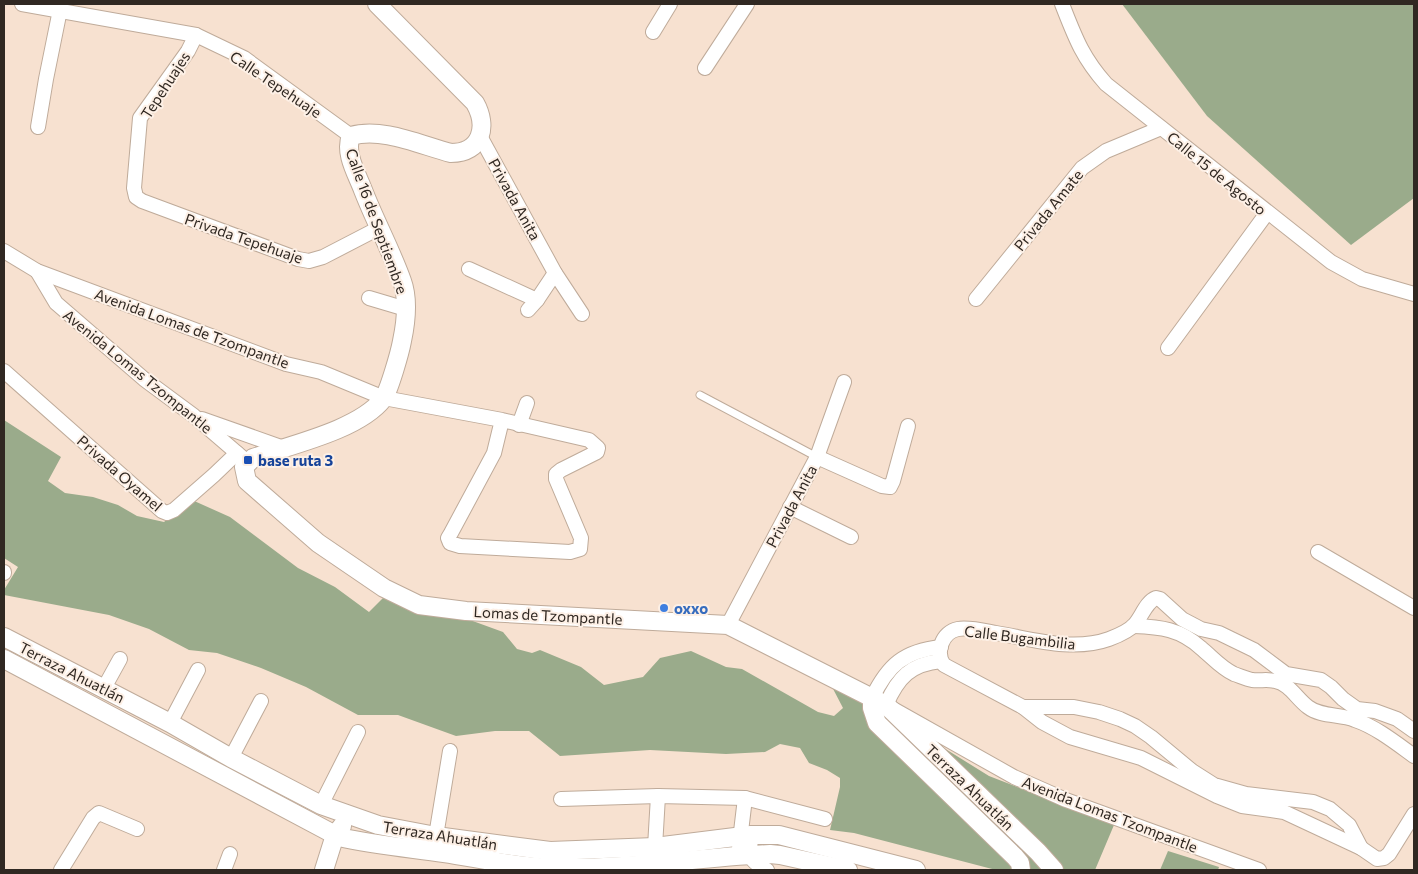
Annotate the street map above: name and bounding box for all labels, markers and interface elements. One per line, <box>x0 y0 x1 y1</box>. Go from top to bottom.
street label: Calle Tepehuaje <box>227 47 325 121</box>
street label: Tepehuajes <box>137 48 193 122</box>
street label: Calle 15 de Agosto <box>1164 127 1270 219</box>
street label: Calle 16 de Septiembre <box>342 146 412 296</box>
street label: Privada Anita <box>485 155 545 243</box>
street label: Privada Amate <box>1010 166 1086 254</box>
street label: Privada Tepehuaje <box>183 209 306 267</box>
street label: Avenida Lomas de Tzompantle <box>92 284 292 372</box>
street label: Avenida Lomas Tzompantle <box>60 305 216 437</box>
street label: Privada Oyamel <box>74 431 166 515</box>
place label: base ruta 3 <box>258 451 333 469</box>
marker: base ruta 3 <box>242 454 254 466</box>
street label: Privada Anita <box>762 462 820 550</box>
place label: oxxo <box>674 599 708 617</box>
street label: Lomas de Tzompantle <box>473 602 623 628</box>
marker: oxxo <box>658 602 670 614</box>
street label: Calle Bugambilia <box>963 621 1077 653</box>
street label: Terraza Ahuatlán <box>16 638 128 706</box>
street label: Terraza Ahuatlán <box>922 740 1018 834</box>
street label: Avenida Lomas Tzompantle <box>1020 772 1200 856</box>
street label: Terraza Ahuatlán <box>381 817 499 853</box>

